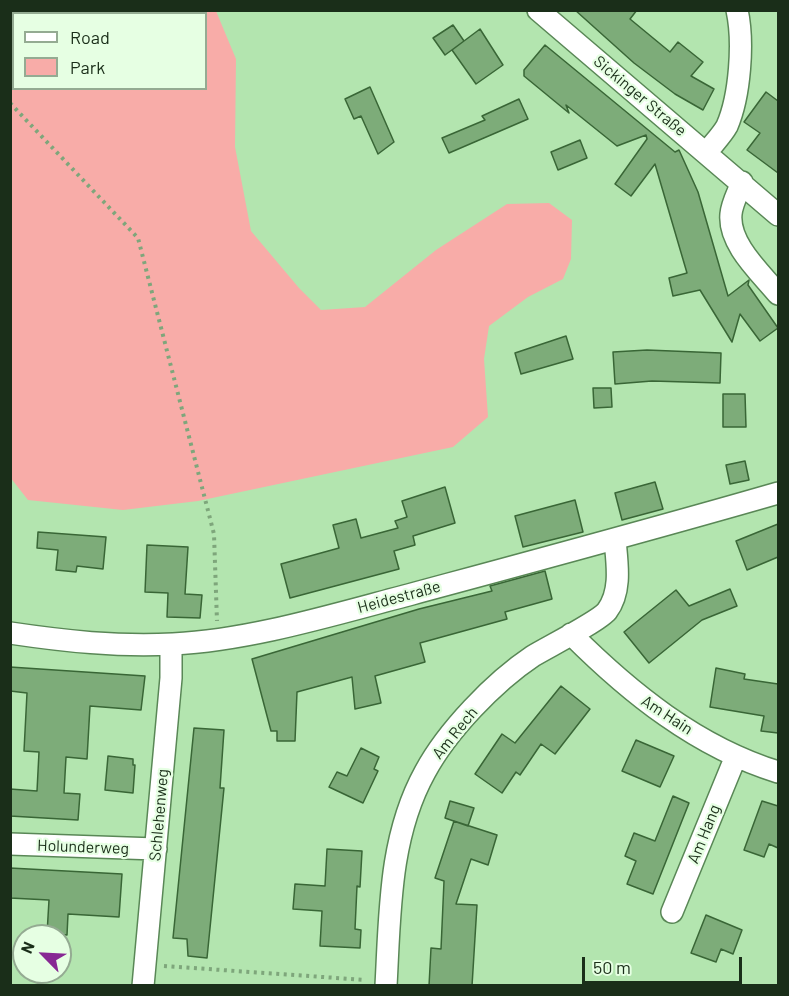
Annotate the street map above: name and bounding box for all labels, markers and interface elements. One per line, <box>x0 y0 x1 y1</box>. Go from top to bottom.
legend <box>12 12 207 90</box>
text: Road <box>70 26 110 48</box>
street label: Sickinger Straße <box>590 52 690 140</box>
text: Park <box>70 56 105 78</box>
street label: Heidestraße <box>355 577 443 617</box>
street label: Am Hain <box>638 691 696 739</box>
street label: Am Rech <box>428 703 482 763</box>
street label: Schlehenweg <box>145 768 173 862</box>
street label: Am Hang <box>683 802 725 866</box>
street label: Holunderweg <box>37 836 129 858</box>
north arrow <box>12 924 72 984</box>
text: N <box>16 939 38 956</box>
scale bar <box>585 945 746 983</box>
text: 50 m <box>593 956 631 978</box>

